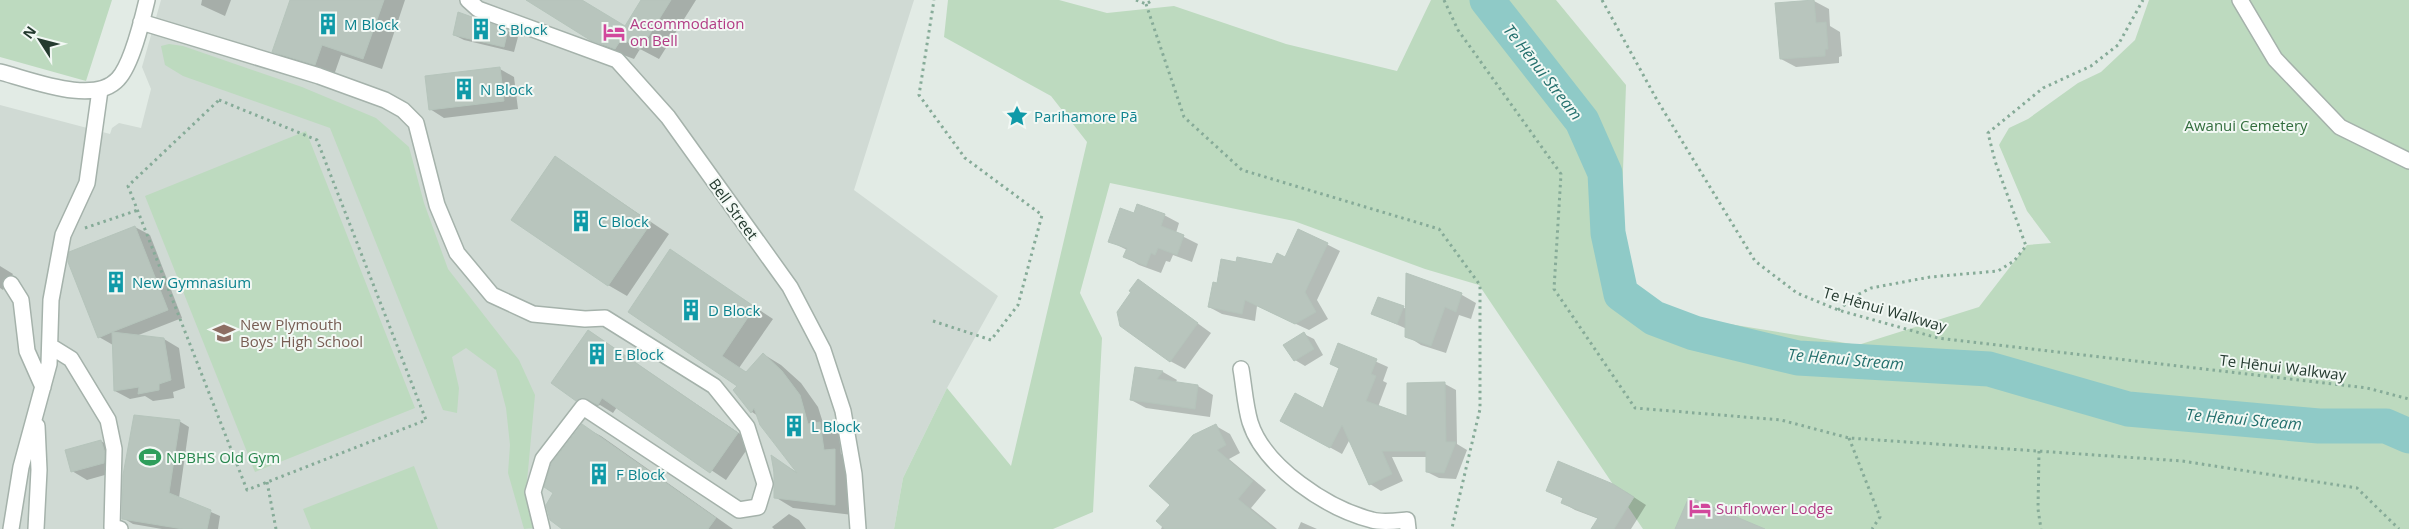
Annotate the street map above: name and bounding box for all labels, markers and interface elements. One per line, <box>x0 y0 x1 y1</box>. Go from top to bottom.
building icon: M Block <box>315 11 341 37</box>
place label: Accommodation on Bell <box>630 13 745 50</box>
place label: M Block <box>344 14 399 34</box>
north arrow <box>15 15 65 65</box>
building icon: S Block <box>468 16 494 42</box>
place label: S Block <box>498 19 548 39</box>
hotel icon: Accommodation on Bell <box>601 19 627 45</box>
water label: Te Hēnui Stream <box>1499 19 1587 125</box>
text: N <box>18 22 40 42</box>
building icon: N Block <box>451 76 477 102</box>
place label: N Block <box>480 79 533 99</box>
place icon: Parihamore Pā <box>1004 103 1030 129</box>
place label: Parihamore Pā <box>1034 106 1138 126</box>
park label: Awanui Cemetery <box>2184 115 2308 135</box>
street label: Bell Street <box>705 174 763 244</box>
building icon: C Block <box>568 208 594 234</box>
place label: C Block <box>598 211 649 231</box>
building icon: New Gymnasium <box>103 269 129 295</box>
place label: New Gymnasium <box>132 272 251 292</box>
street label: Te Hēnui Walkway <box>1821 282 1949 336</box>
building icon: D Block <box>678 297 704 323</box>
place label: D Block <box>708 300 760 320</box>
place label: New Plymouth Boys' High School <box>240 314 363 351</box>
school or university icon: New Plymouth Boys' High School <box>211 320 237 346</box>
building icon: E Block <box>584 341 610 367</box>
water label: Te Hēnui Stream <box>1787 343 1905 375</box>
place label: E Block <box>614 344 664 364</box>
street label: Te Hēnui Walkway <box>2219 349 2348 385</box>
water label: Te Hēnui Stream <box>2185 403 2303 435</box>
building icon: L Block <box>781 413 807 439</box>
place label: L Block <box>811 416 860 436</box>
sports icon: NPBHS Old Gym <box>137 444 163 470</box>
place label: NPBHS Old Gym <box>166 447 280 467</box>
building icon: F Block <box>586 461 612 487</box>
place label: F Block <box>616 464 665 484</box>
hotel icon: Sunflower Lodge <box>1687 495 1713 521</box>
place label: Sunflower Lodge <box>1716 498 1833 518</box>

